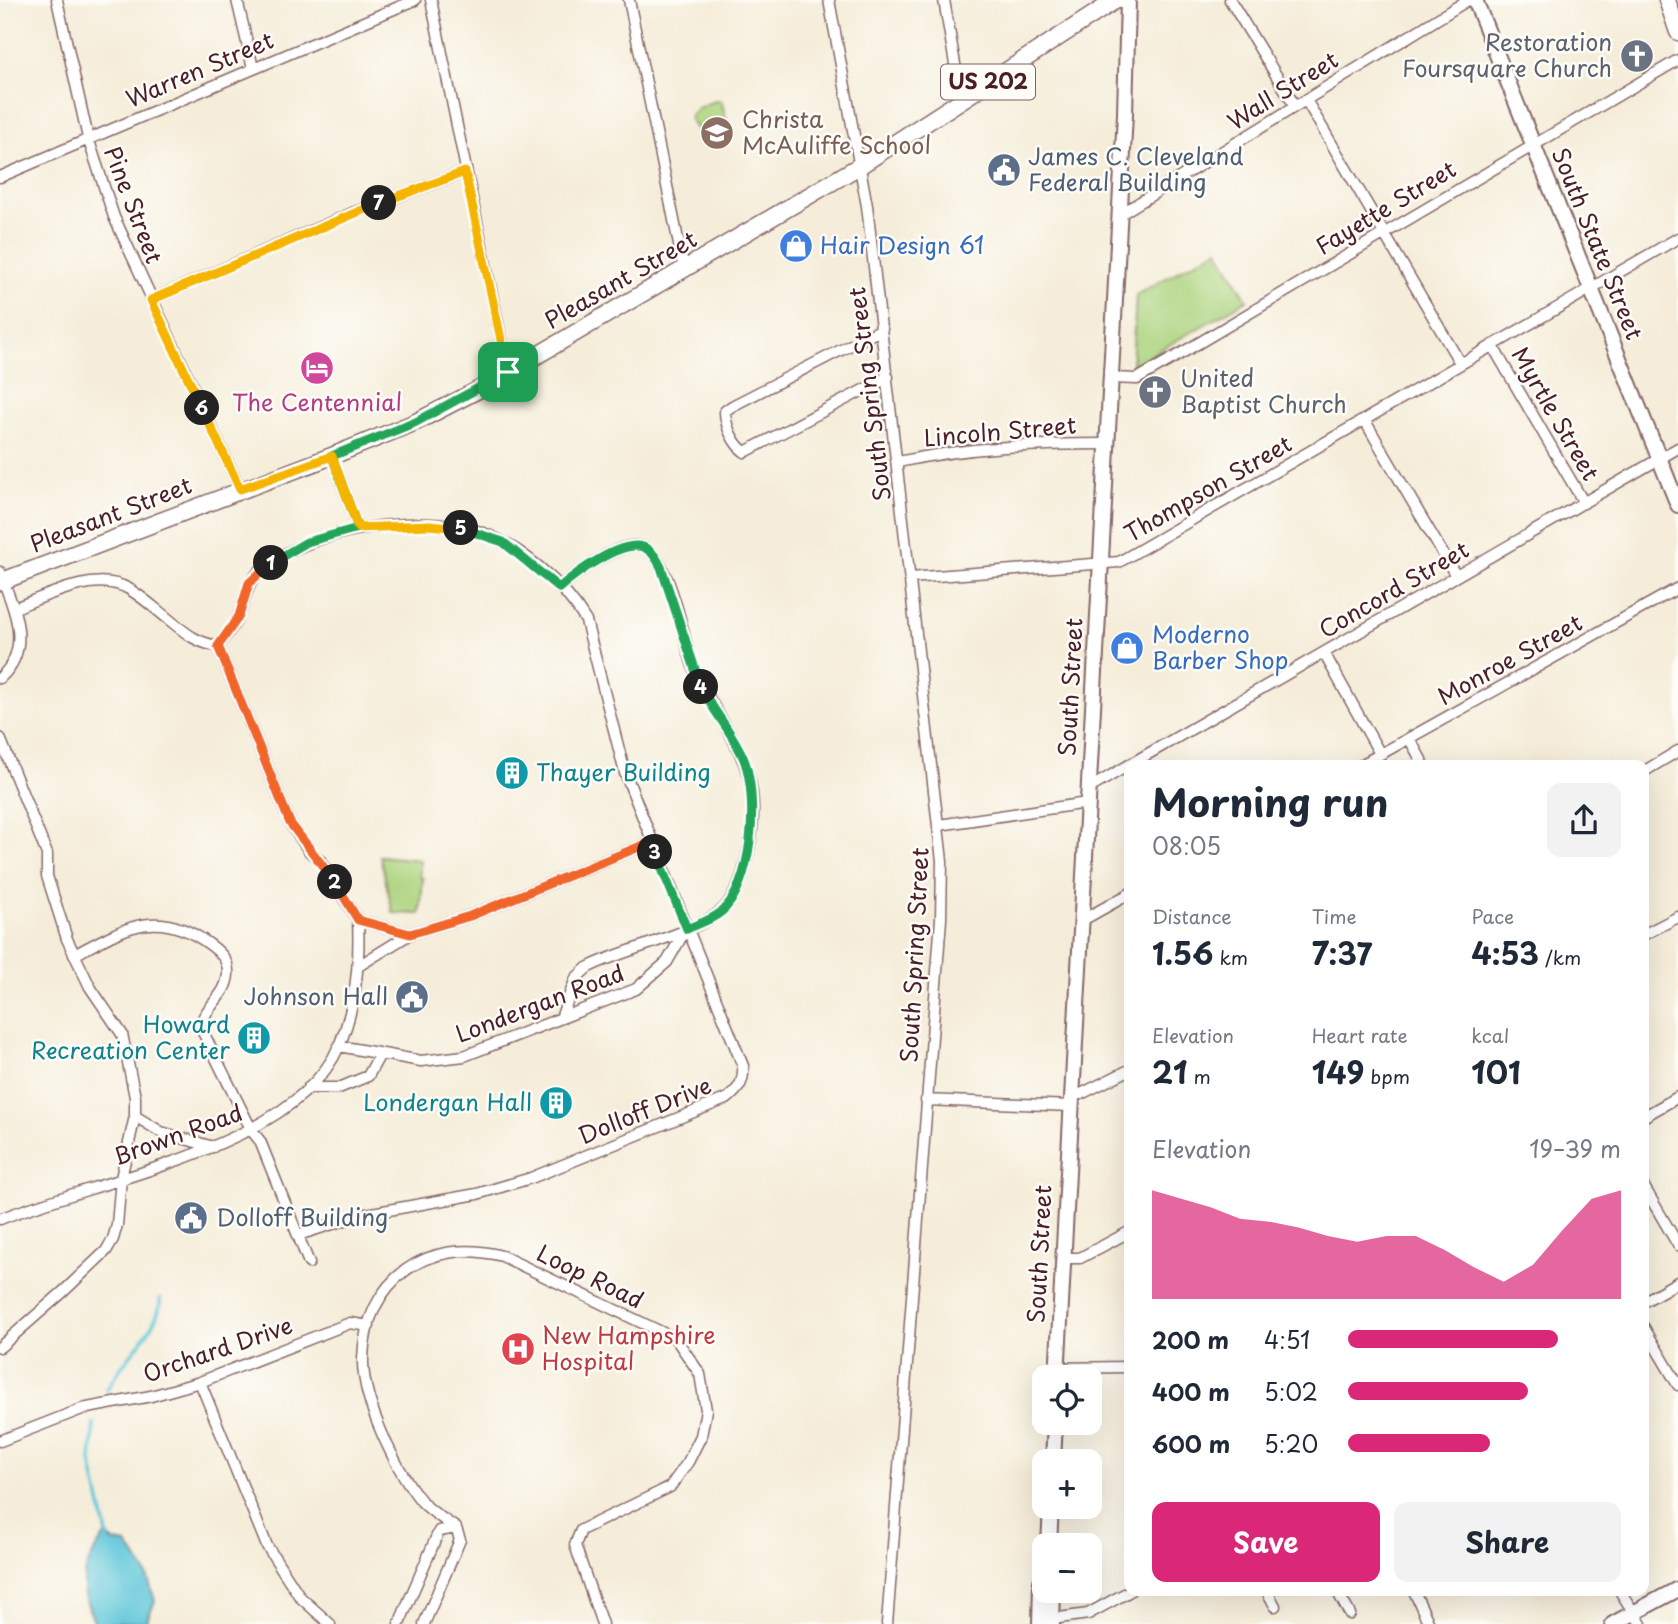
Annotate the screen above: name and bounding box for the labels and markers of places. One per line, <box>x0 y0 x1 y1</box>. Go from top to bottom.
place label: Restoration Foursquare Church <box>1402 24 1612 85</box>
church icon: Restoration Foursquare Church <box>1618 37 1656 75</box>
place label: Christa McAuliffe School <box>742 101 931 162</box>
school or university icon: Christa McAuliffe School <box>698 114 736 152</box>
place label: James C. Cleveland Federal Building <box>1028 138 1244 199</box>
public building icon: James C. Cleveland Federal Building <box>985 151 1023 189</box>
pin: 7 <box>362 186 396 220</box>
shop icon: Hair Design 61 <box>777 227 815 265</box>
place label: Hair Design 61 <box>820 227 984 262</box>
pin <box>478 342 538 402</box>
hotel icon: The Centennial <box>298 349 336 387</box>
place label: United Baptist Church <box>1180 360 1347 421</box>
church icon: United Baptist Church <box>1136 373 1174 411</box>
place label: The Centennial <box>232 384 402 419</box>
pin: 6 <box>184 390 220 426</box>
pin: 5 <box>444 510 478 546</box>
pin: 1 <box>254 546 288 580</box>
place label: Moderno Barber Shop <box>1152 616 1288 677</box>
shop icon: Moderno Barber Shop <box>1108 629 1146 667</box>
pin: 4 <box>684 670 718 704</box>
building icon: Thayer Building <box>493 754 531 792</box>
place label: Thayer Building <box>536 754 711 789</box>
pin: 3 <box>638 834 672 870</box>
pin: 2 <box>318 864 352 900</box>
place label: Johnson Hall <box>243 978 388 1013</box>
public building icon: Johnson Hall <box>393 978 431 1016</box>
place label: Howard Recreation Center <box>31 1006 230 1067</box>
building icon: Howard Recreation Center <box>235 1019 273 1057</box>
place label: Londergan Hall <box>363 1084 532 1119</box>
building icon: Londergan Hall <box>537 1084 575 1122</box>
public building icon: Dolloff Building <box>172 1199 210 1237</box>
place label: Dolloff Building <box>216 1199 388 1234</box>
place label: New Hampshire Hospital <box>542 1317 716 1378</box>
hospital icon: New Hampshire Hospital <box>499 1330 537 1368</box>

